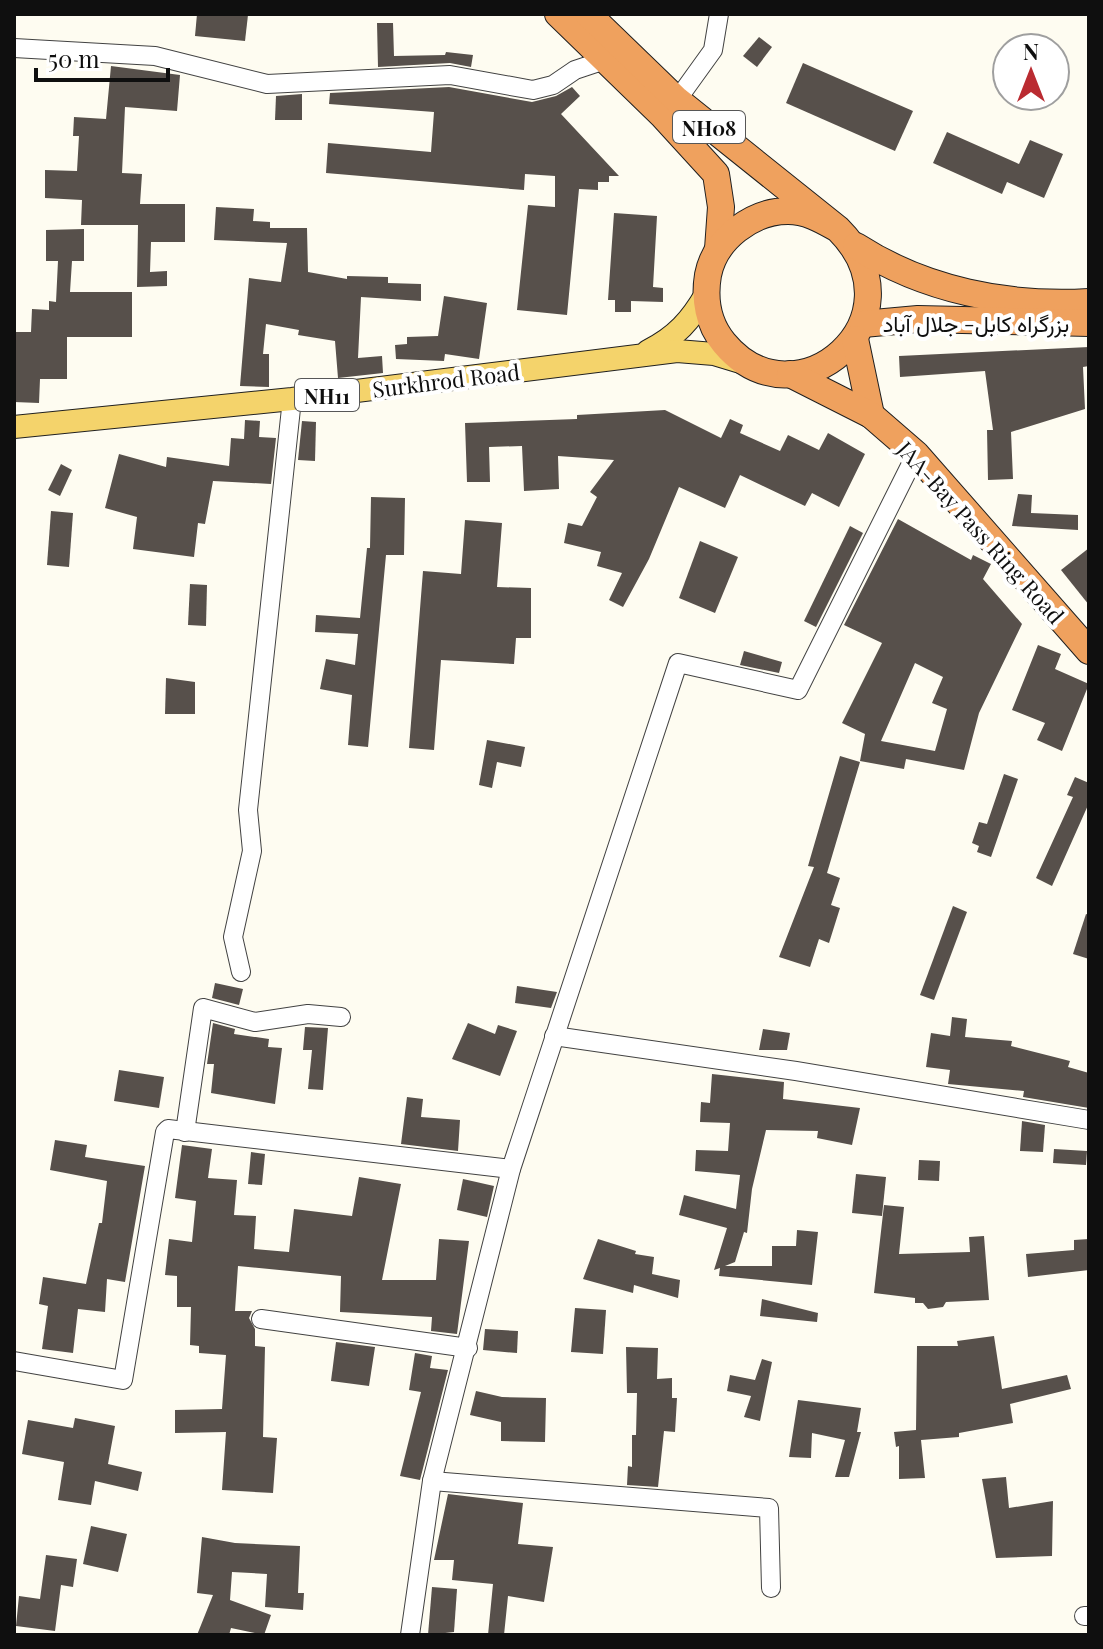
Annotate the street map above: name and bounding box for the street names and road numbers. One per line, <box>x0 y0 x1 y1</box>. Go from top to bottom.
road number: NH08 <box>673 111 745 143</box>
street label: بزرگراه کابل- جلال آباد <box>883 308 1069 338</box>
street label: Surkhrod Road <box>371 356 522 404</box>
road number: NH11 <box>295 379 359 411</box>
street label: JAA-Bay Pass Ring Road <box>890 434 1071 630</box>

